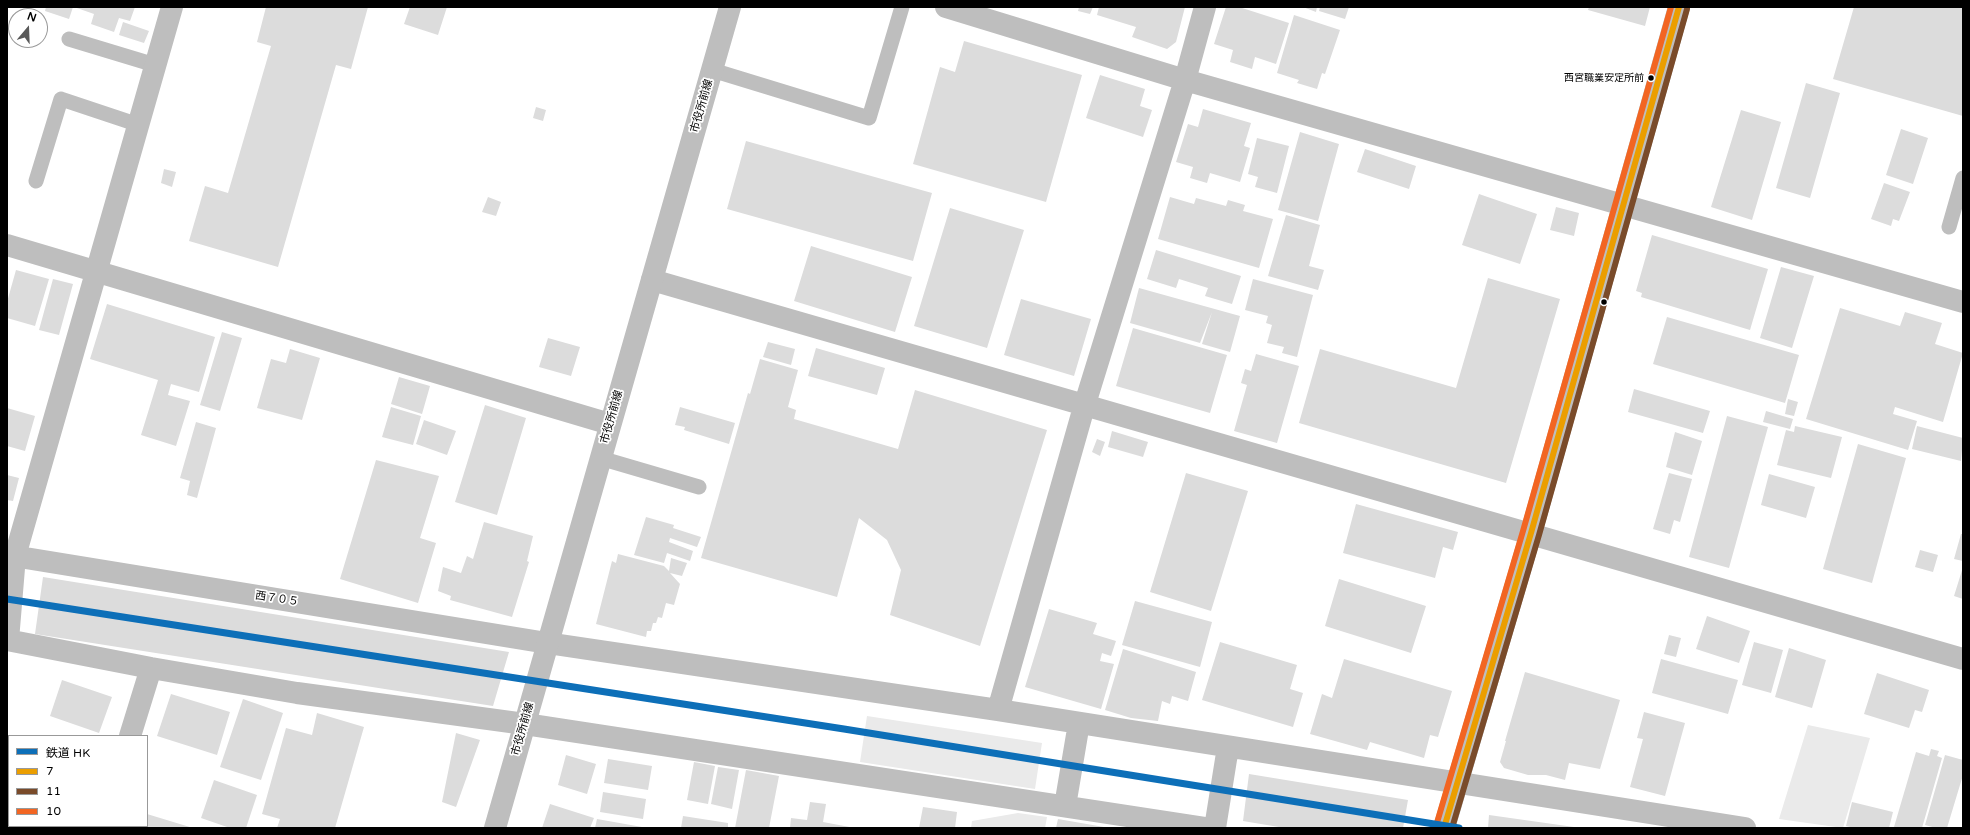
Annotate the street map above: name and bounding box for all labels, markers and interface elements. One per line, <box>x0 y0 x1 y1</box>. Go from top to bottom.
north arrow <box>8 8 48 48</box>
text: N <box>25 10 38 25</box>
place label: 西宮職業安定所前 <box>1564 72 1644 84</box>
marker: 西宮職業安定所前 <box>1646 73 1656 83</box>
street label: 市役所前線 <box>688 78 716 134</box>
unlabelled marker <box>1599 297 1609 307</box>
street label: 市役所前線 <box>598 389 626 445</box>
street label: 西７０５ <box>254 589 300 609</box>
street label: 市役所前線 <box>509 701 537 757</box>
legend <box>8 735 148 827</box>
text: 鉄道 HK <box>46 746 90 760</box>
text: 7 <box>46 764 54 778</box>
text: 11 <box>46 784 61 798</box>
text: 10 <box>46 804 61 818</box>

